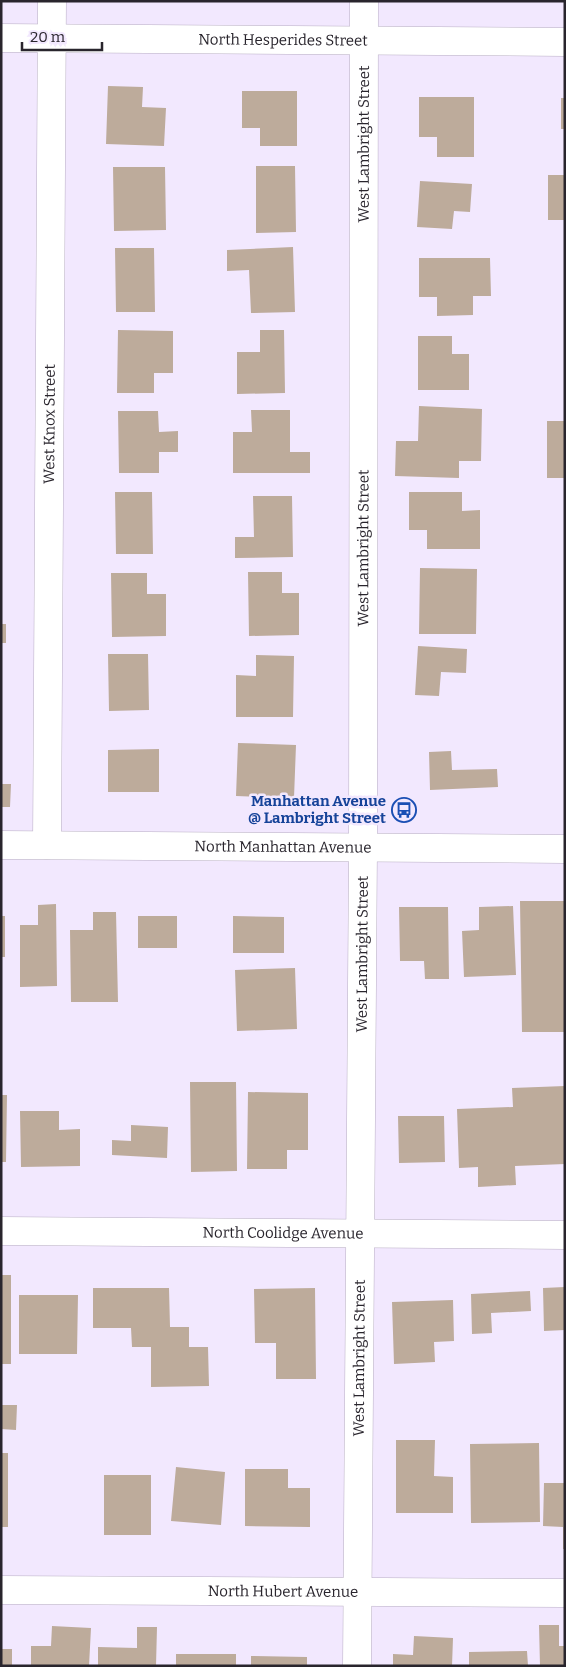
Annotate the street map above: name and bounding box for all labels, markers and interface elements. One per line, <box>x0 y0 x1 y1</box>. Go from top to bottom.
scale bar <box>22 20 102 52</box>
text: 20 m <box>30 28 66 46</box>
street label: North Hesperides Street <box>198 30 368 50</box>
street label: West Lambright Street <box>355 65 373 222</box>
street label: West Knox Street <box>40 363 59 484</box>
street label: West Lambright Street <box>354 469 372 626</box>
place label: Manhattan Avenue @ Lambright Street <box>248 792 386 827</box>
bus stop icon: Manhattan Avenue @ Lambright Street <box>391 797 417 823</box>
street label: North Manhattan Avenue <box>194 837 372 857</box>
street label: West Lambright Street <box>353 875 372 1032</box>
street label: North Coolidge Avenue <box>202 1223 364 1243</box>
street label: West Lambright Street <box>350 1279 369 1436</box>
street label: North Hubert Avenue <box>208 1582 358 1601</box>

